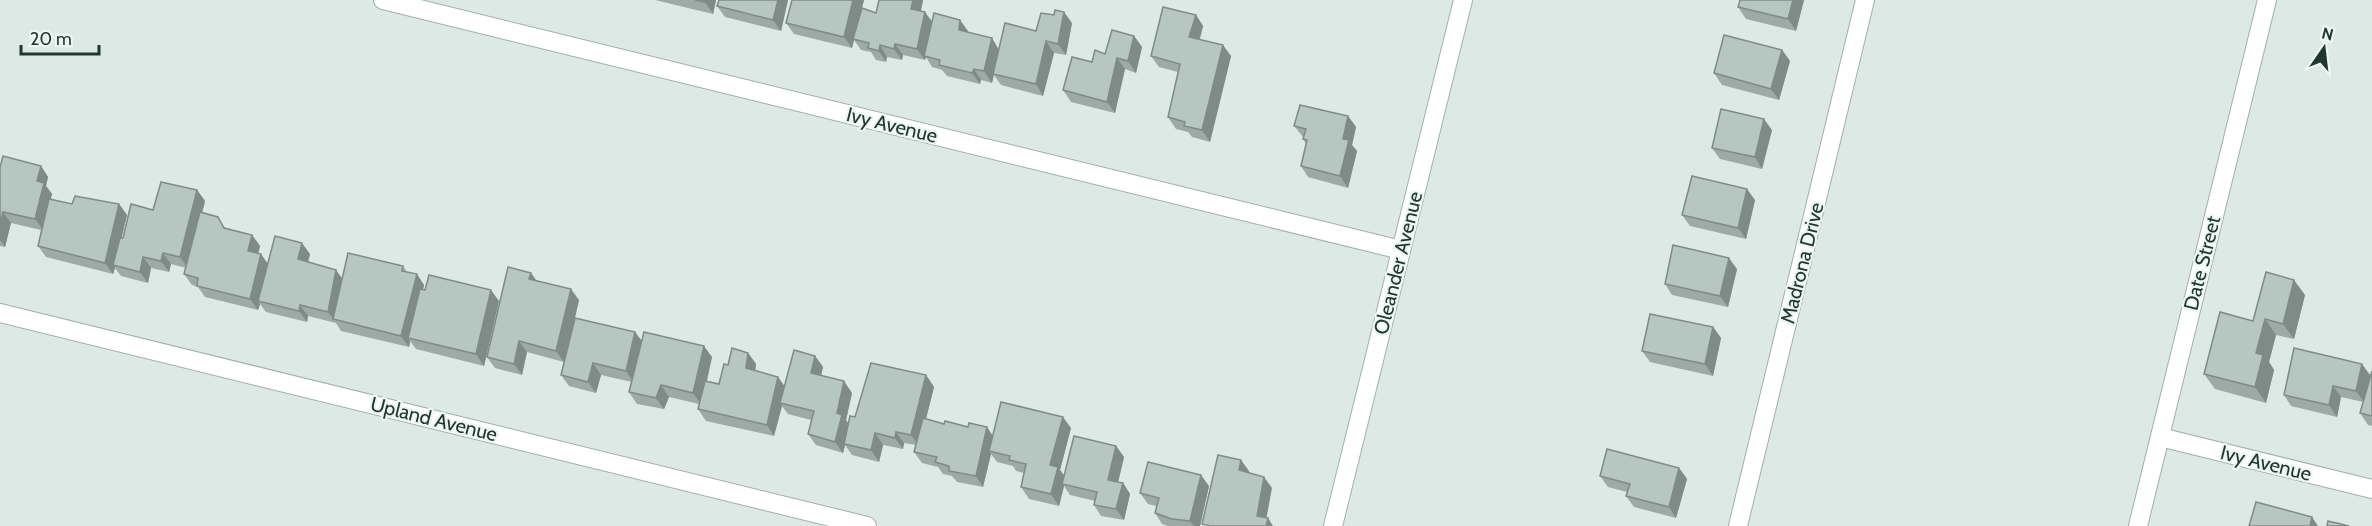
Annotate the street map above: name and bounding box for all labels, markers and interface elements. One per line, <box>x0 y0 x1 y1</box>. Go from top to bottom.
scale bar <box>21 18 99 56</box>
north arrow <box>2294 18 2354 78</box>
text: N <box>2320 23 2335 45</box>
text: 20 m <box>30 28 72 50</box>
street label: Ivy Avenue <box>844 102 940 148</box>
street label: Oleander Avenue <box>1369 189 1427 337</box>
street label: Madrona Drive <box>1775 200 1829 326</box>
street label: Date Street <box>2179 213 2225 313</box>
street label: Upland Avenue <box>368 392 500 446</box>
street label: Ivy Avenue <box>2218 440 2314 486</box>

